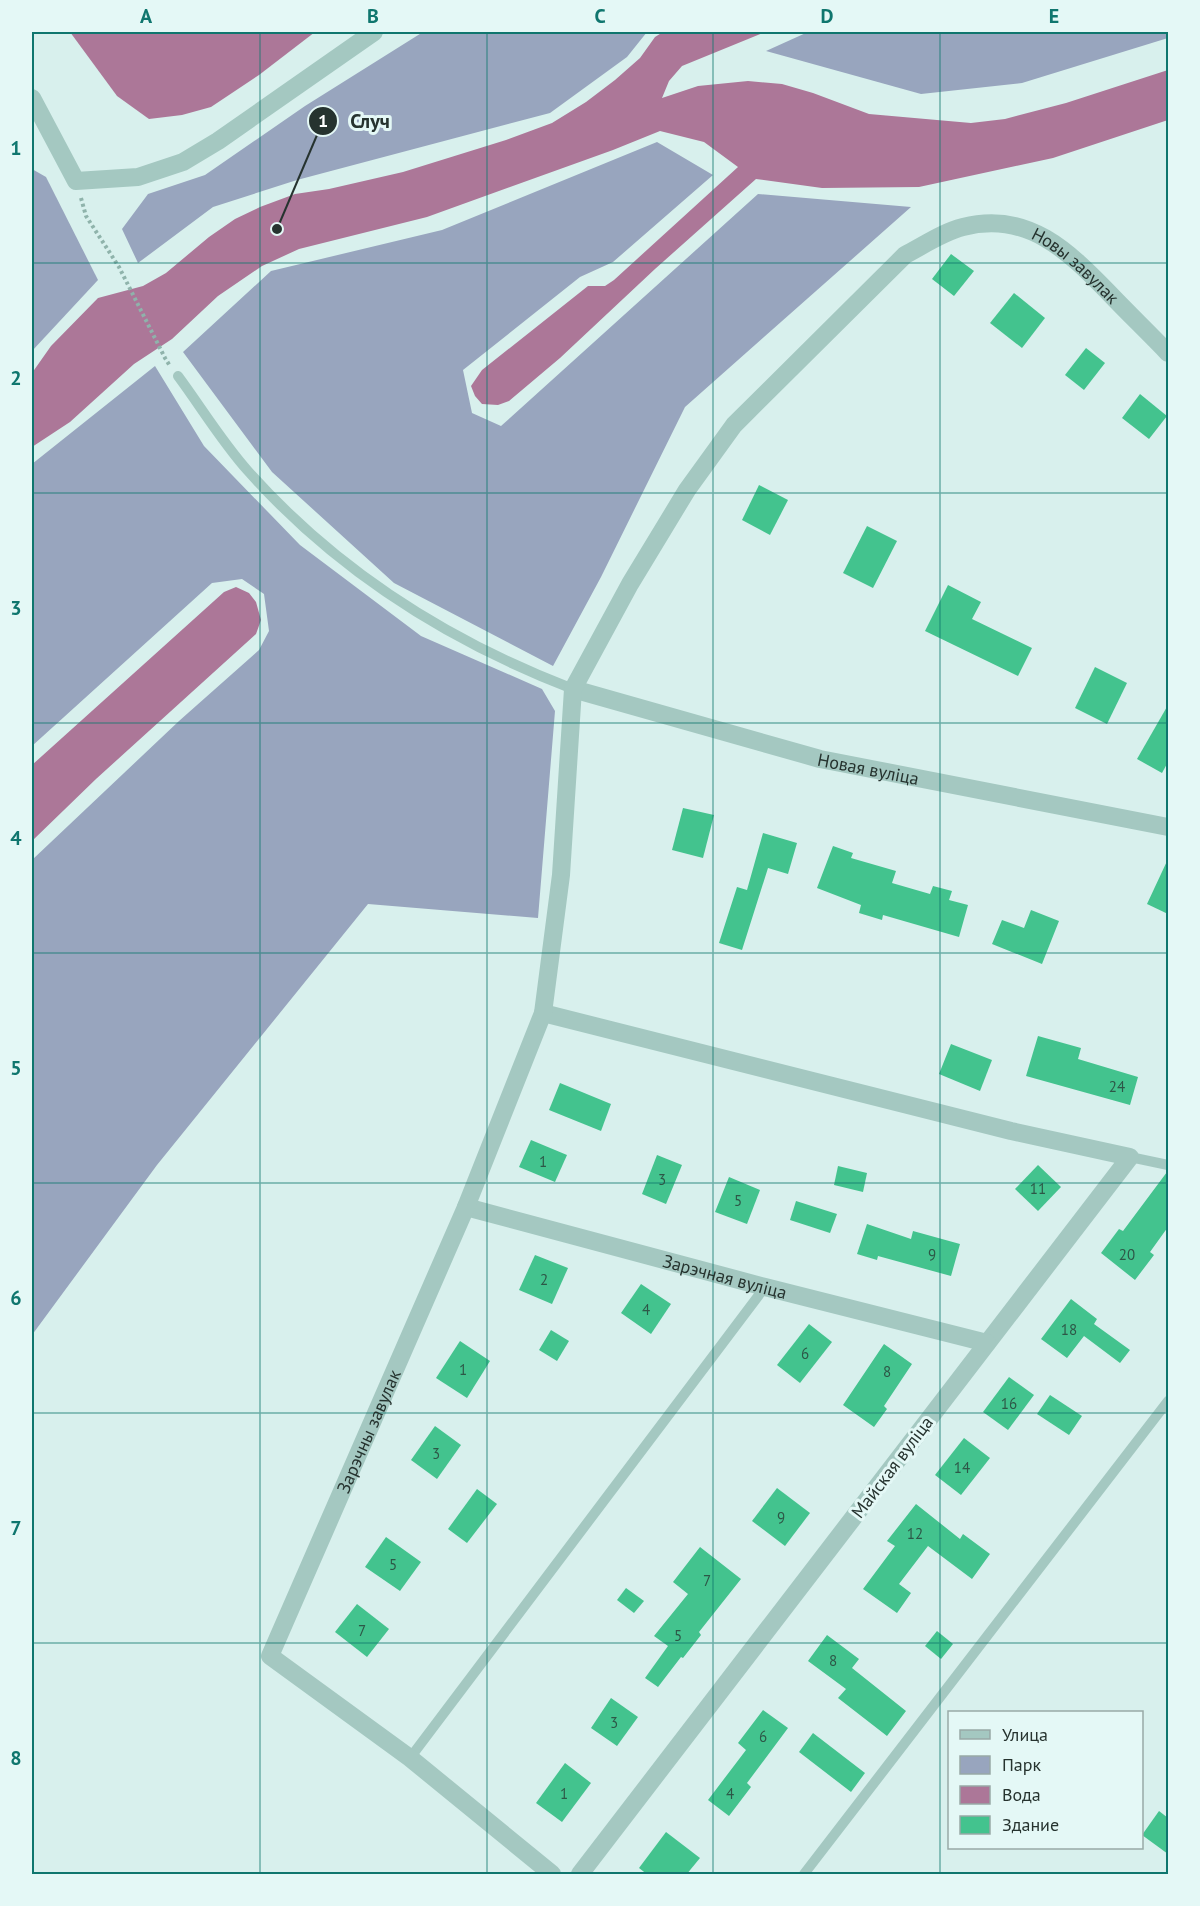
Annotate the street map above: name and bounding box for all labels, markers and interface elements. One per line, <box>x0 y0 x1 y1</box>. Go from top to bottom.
text: A <box>140 3 153 29</box>
text: B <box>367 3 379 29</box>
text: C <box>594 3 606 29</box>
text: D <box>821 3 834 29</box>
text: E <box>1049 3 1059 29</box>
callout: Случ <box>308 102 402 140</box>
text: Случ <box>350 108 390 134</box>
text: 1 <box>318 109 328 132</box>
text: 1 <box>10 135 22 161</box>
street label: Новы завулак <box>1028 222 1125 309</box>
text: 2 <box>10 365 22 391</box>
text: 3 <box>10 595 22 621</box>
street label: Новая вуліца <box>816 747 921 790</box>
text: 4 <box>10 825 22 851</box>
text: 5 <box>10 1055 22 1081</box>
house number: 24 <box>1109 1077 1125 1096</box>
house number: 1 <box>539 1152 547 1171</box>
house number: 3 <box>658 1170 666 1189</box>
house number: 11 <box>1030 1179 1046 1198</box>
house number: 5 <box>734 1191 742 1210</box>
house number: 9 <box>928 1245 936 1264</box>
house number: 20 <box>1119 1245 1135 1264</box>
street label: Зарэчная вуліца <box>660 1249 789 1304</box>
house number: 2 <box>540 1270 548 1289</box>
text: 6 <box>10 1285 22 1311</box>
house number: 4 <box>642 1300 650 1319</box>
house number: 18 <box>1061 1320 1077 1339</box>
house number: 6 <box>801 1344 809 1363</box>
house number: 1 <box>459 1360 467 1379</box>
house number: 8 <box>883 1362 891 1381</box>
street label: Зарэчны завулак <box>331 1365 405 1496</box>
house number: 16 <box>1001 1394 1017 1413</box>
street label: Майская вуліца <box>846 1411 938 1523</box>
house number: 3 <box>432 1444 440 1463</box>
house number: 14 <box>954 1458 970 1477</box>
house number: 9 <box>777 1508 785 1527</box>
text: 7 <box>10 1515 22 1541</box>
house number: 12 <box>907 1524 923 1543</box>
house number: 5 <box>389 1555 397 1574</box>
house number: 7 <box>703 1571 711 1590</box>
house number: 7 <box>358 1621 366 1640</box>
house number: 5 <box>674 1626 682 1645</box>
house number: 8 <box>829 1651 837 1670</box>
legend <box>948 1711 1143 1849</box>
house number: 3 <box>610 1713 618 1732</box>
text: Улица <box>1002 1723 1048 1746</box>
house number: 6 <box>759 1727 767 1746</box>
text: 8 <box>10 1745 22 1771</box>
text: Парк <box>1002 1753 1042 1776</box>
text: Вода <box>1002 1783 1041 1806</box>
house number: 1 <box>560 1784 568 1803</box>
house number: 4 <box>726 1784 734 1803</box>
text: Здание <box>1002 1813 1059 1836</box>

